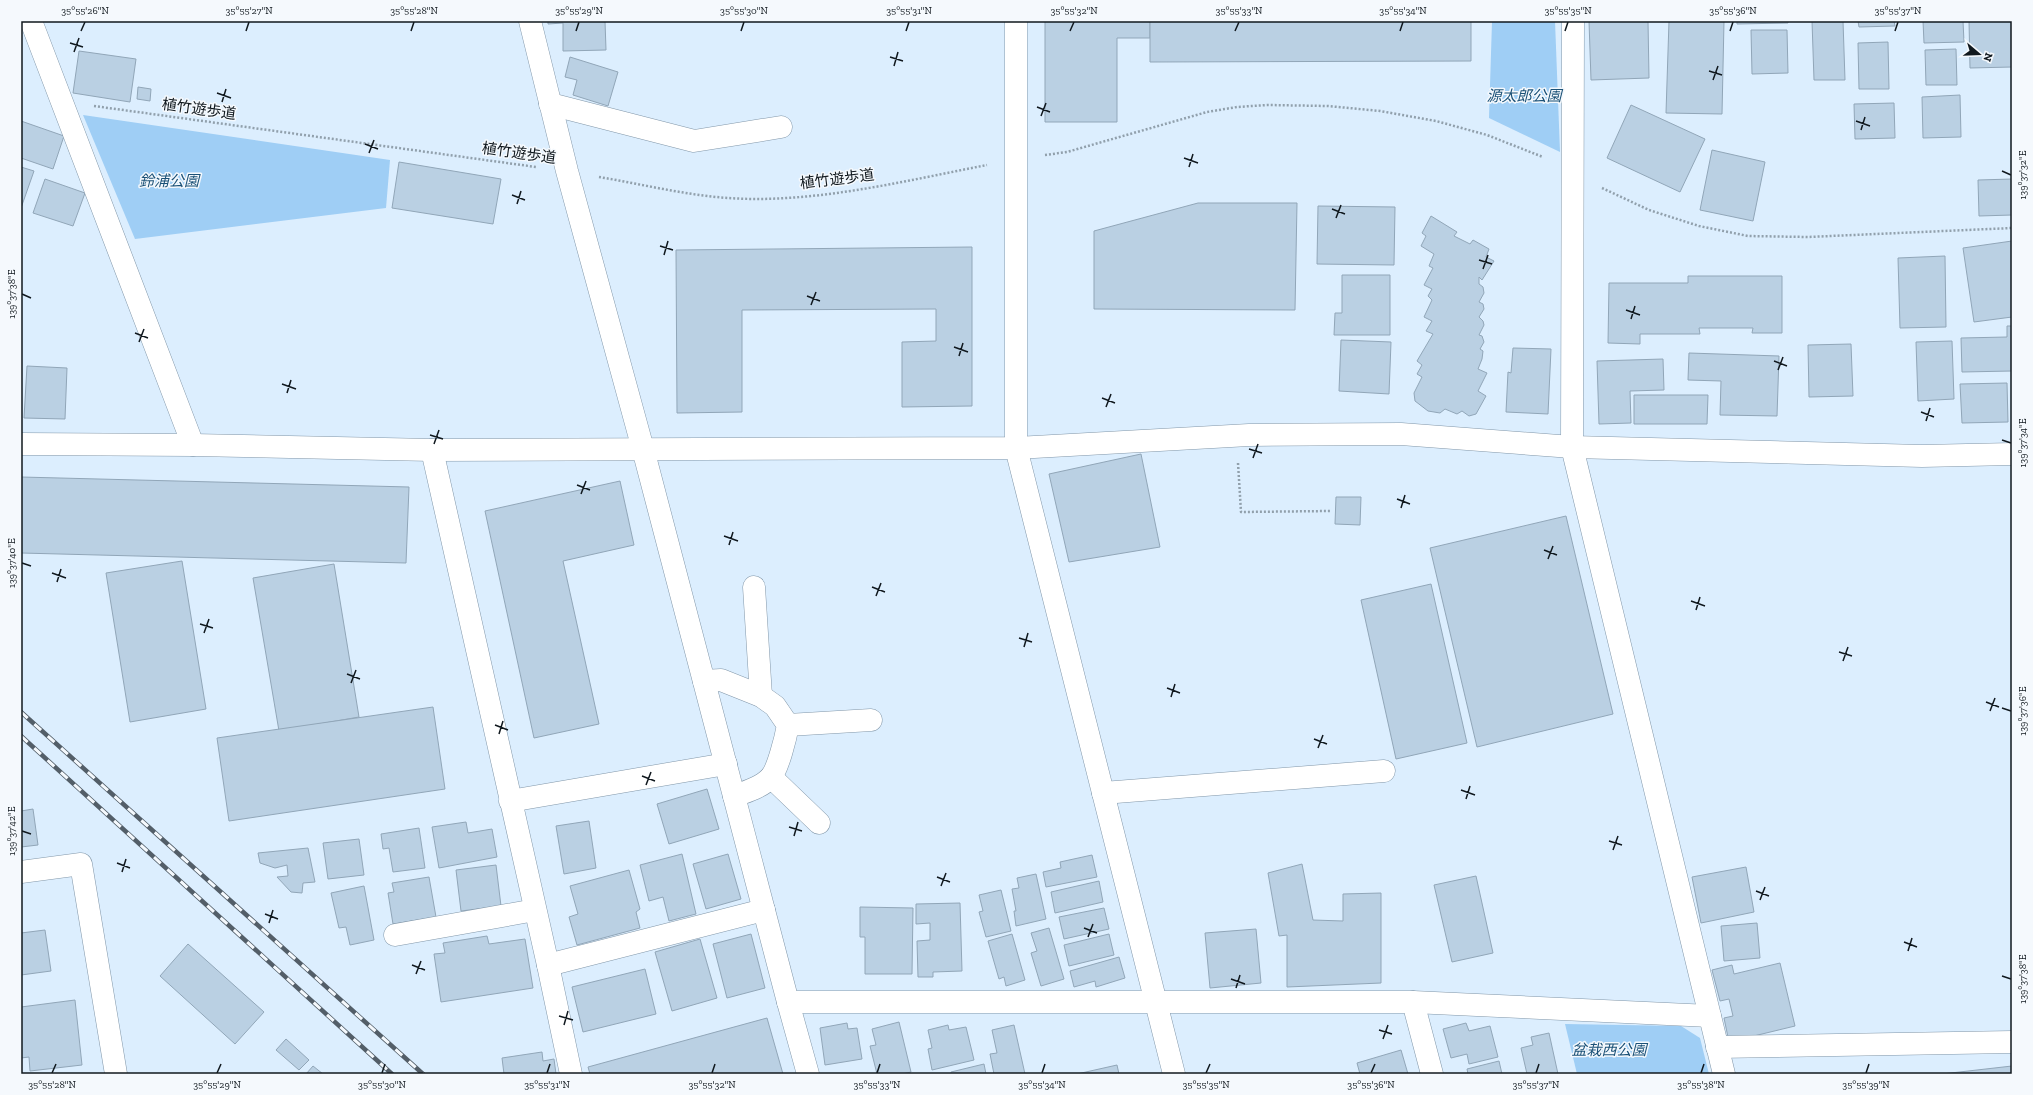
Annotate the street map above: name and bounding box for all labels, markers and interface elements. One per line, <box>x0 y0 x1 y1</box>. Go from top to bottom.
text: 35°55'26"N <box>61 5 109 17</box>
text: 35°55'27"N <box>225 5 273 17</box>
text: 35°55'28"N <box>390 5 438 17</box>
text: 35°55'29"N <box>555 5 603 17</box>
text: 35°55'30"N <box>720 5 769 17</box>
text: 35°55'31"N <box>886 5 932 17</box>
text: 35°55'32"N <box>1050 5 1098 17</box>
text: 35°55'33"N <box>1216 5 1263 17</box>
text: 35°55'34"N <box>1379 5 1427 17</box>
text: 35°55'35"N <box>1544 5 1592 17</box>
text: 35°55'36"N <box>1709 5 1757 17</box>
text: 35°55'37"N <box>1875 5 1922 17</box>
north arrow <box>1959 34 1999 74</box>
text: N <box>1980 51 1995 64</box>
park label: 源太郎公園 <box>1486 87 1563 105</box>
street label: 植竹遊歩道 <box>161 95 237 123</box>
street label: 植竹遊歩道 <box>481 139 557 167</box>
text: 139°37'32"E <box>2017 150 2029 200</box>
street label: 植竹遊歩道 <box>799 165 875 193</box>
park label: 鈴浦公園 <box>139 172 201 190</box>
text: 139°37'38"E <box>6 269 18 319</box>
text: 139°37'34"E <box>2017 418 2029 468</box>
text: 139°37'40"E <box>6 538 18 588</box>
text: 139°37'36"E <box>2017 686 2029 736</box>
text: 139°37'42"E <box>6 806 18 856</box>
text: 139°37'38"E <box>2017 954 2029 1004</box>
park label: 盆栽西公園 <box>1571 1041 1648 1059</box>
text: 35°55'28"N <box>28 1079 76 1091</box>
text: 35°55'29"N <box>193 1079 241 1091</box>
text: 35°55'30"N <box>358 1079 407 1091</box>
text: 35°55'31"N <box>524 1079 570 1091</box>
text: 35°55'32"N <box>688 1079 736 1091</box>
text: 35°55'33"N <box>854 1079 901 1091</box>
text: 35°55'34"N <box>1018 1079 1066 1091</box>
text: 35°55'35"N <box>1182 1079 1230 1091</box>
text: 35°55'36"N <box>1347 1079 1395 1091</box>
text: 35°55'37"N <box>1513 1079 1560 1091</box>
text: 35°55'38"N <box>1677 1079 1725 1091</box>
text: 35°55'39"N <box>1842 1079 1890 1091</box>

